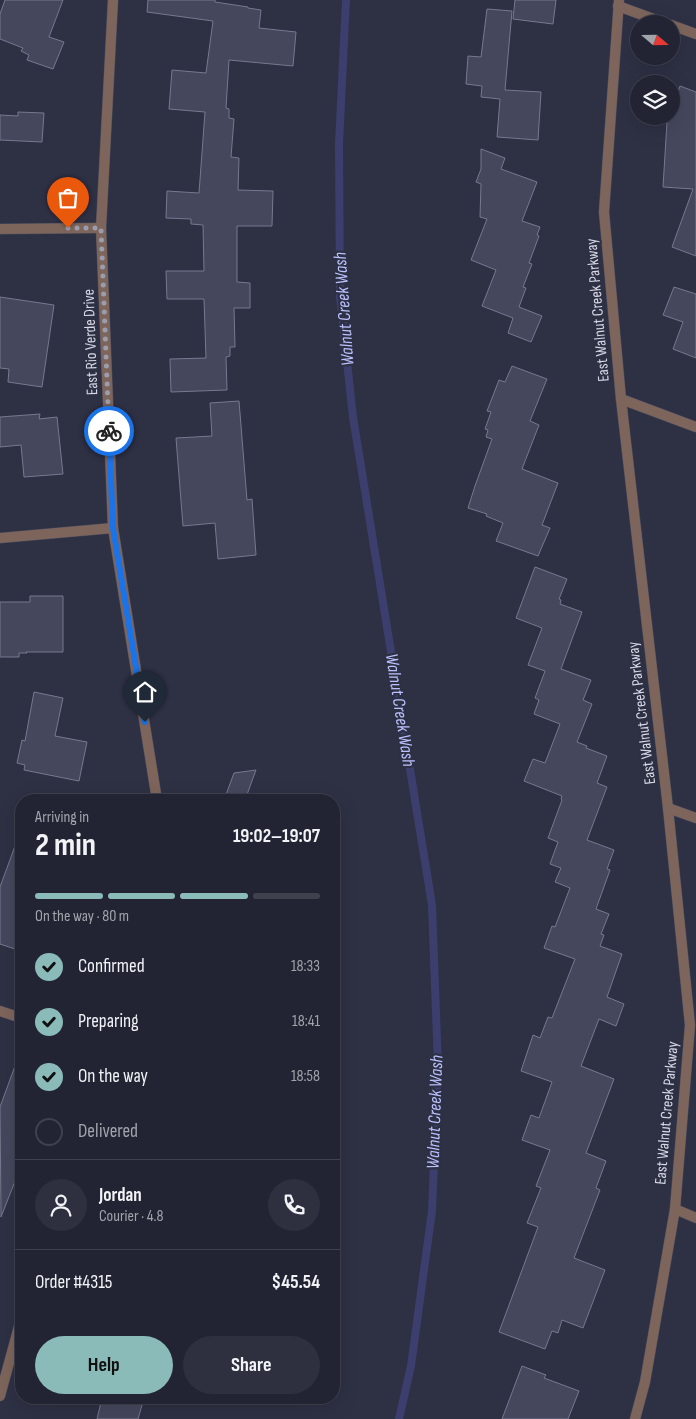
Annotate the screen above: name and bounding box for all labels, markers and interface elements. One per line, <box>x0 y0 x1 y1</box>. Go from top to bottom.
north arrow <box>630 15 680 65</box>
map controls <box>630 15 680 125</box>
button: layers <box>630 75 680 125</box>
pin <box>47 177 89 228</box>
icon: bag <box>54 184 82 212</box>
street label: East Walnut Creek Parkway <box>582 238 614 382</box>
water label: Walnut Creek Wash <box>330 251 358 367</box>
street label: East Rio Verde Drive <box>80 289 102 395</box>
courier <box>84 406 134 456</box>
icon: bike <box>95 417 123 445</box>
street label: East Walnut Creek Parkway <box>624 641 660 785</box>
water label: Walnut Creek Wash <box>381 652 419 768</box>
pin <box>124 671 166 722</box>
icon: home <box>131 678 159 706</box>
text: Arriving in <box>35 808 89 827</box>
text: 19:02–19:07 <box>233 825 320 848</box>
text: 2 min <box>35 826 96 865</box>
text: On the way · 80 m <box>35 907 129 926</box>
icon: check <box>35 953 63 981</box>
text: Confirmed <box>78 955 145 978</box>
text: 18:33 <box>291 957 320 976</box>
icon: check <box>35 1008 63 1036</box>
text: Preparing <box>78 1010 139 1033</box>
text: 18:41 <box>292 1012 320 1031</box>
street label: East Walnut Creek Parkway <box>651 1041 683 1185</box>
water label: Walnut Creek Wash <box>423 1054 447 1169</box>
icon: check <box>35 1063 63 1091</box>
text: On the way <box>78 1065 148 1088</box>
text: 18:58 <box>291 1067 320 1086</box>
text: Delivered <box>78 1120 138 1143</box>
button: person <box>35 1179 87 1231</box>
button: phone <box>268 1179 320 1231</box>
text: Jordan <box>99 1184 142 1207</box>
text: Courier · 4.8 <box>99 1207 163 1226</box>
text: Order #4315 <box>35 1271 112 1294</box>
text: $45.54 <box>272 1271 320 1294</box>
button: Help <box>35 1336 173 1394</box>
button: Share <box>183 1336 320 1394</box>

